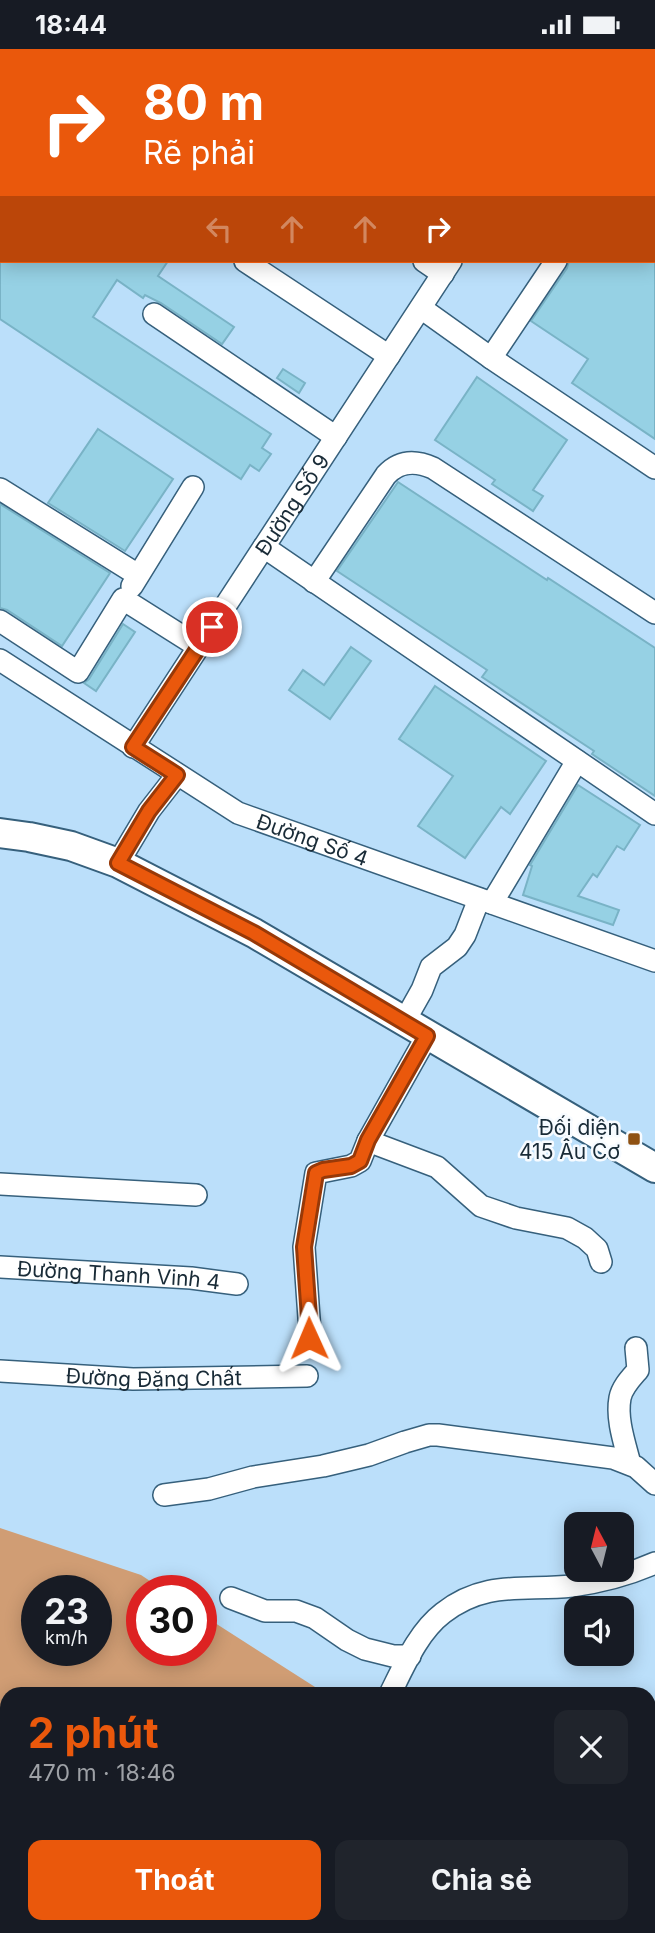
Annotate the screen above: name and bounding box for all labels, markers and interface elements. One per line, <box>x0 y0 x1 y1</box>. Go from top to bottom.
text: 18:44 <box>35 9 107 40</box>
text: 80 m <box>143 73 264 132</box>
icon: right <box>28 77 119 168</box>
text: Rẽ phải <box>143 133 255 172</box>
icon: left <box>200 210 238 248</box>
icon: ahead <box>273 210 311 248</box>
icon: ahead <box>346 210 384 248</box>
icon: right <box>419 210 457 248</box>
street label: Đường Số 9 <box>250 449 334 560</box>
pin <box>182 597 242 657</box>
icon: arrive <box>193 608 231 646</box>
street label: Đường Số 4 <box>253 808 372 871</box>
place label: Đối diện 415 Âu Cơ <box>519 1115 620 1164</box>
marker: Đối diện 415 Âu Cơ <box>626 1131 642 1147</box>
street label: Đường Thanh Vinh 4 <box>16 1256 222 1294</box>
position arrow <box>272 1301 346 1375</box>
street label: Đường Đặng Chất <box>65 1362 242 1392</box>
north arrow <box>564 1512 634 1582</box>
map controls <box>564 1512 634 1666</box>
speed limit sign: 30 <box>126 1575 217 1666</box>
text: 23 <box>44 1590 89 1632</box>
button: sound <box>564 1596 634 1666</box>
text: km/h <box>45 1627 88 1648</box>
text: 2 phút <box>28 1707 159 1758</box>
button: close <box>554 1710 628 1784</box>
text: 470 m · 18:46 <box>28 1759 176 1787</box>
button: Thoát <box>28 1840 321 1920</box>
button: Chia sẻ <box>335 1840 628 1920</box>

